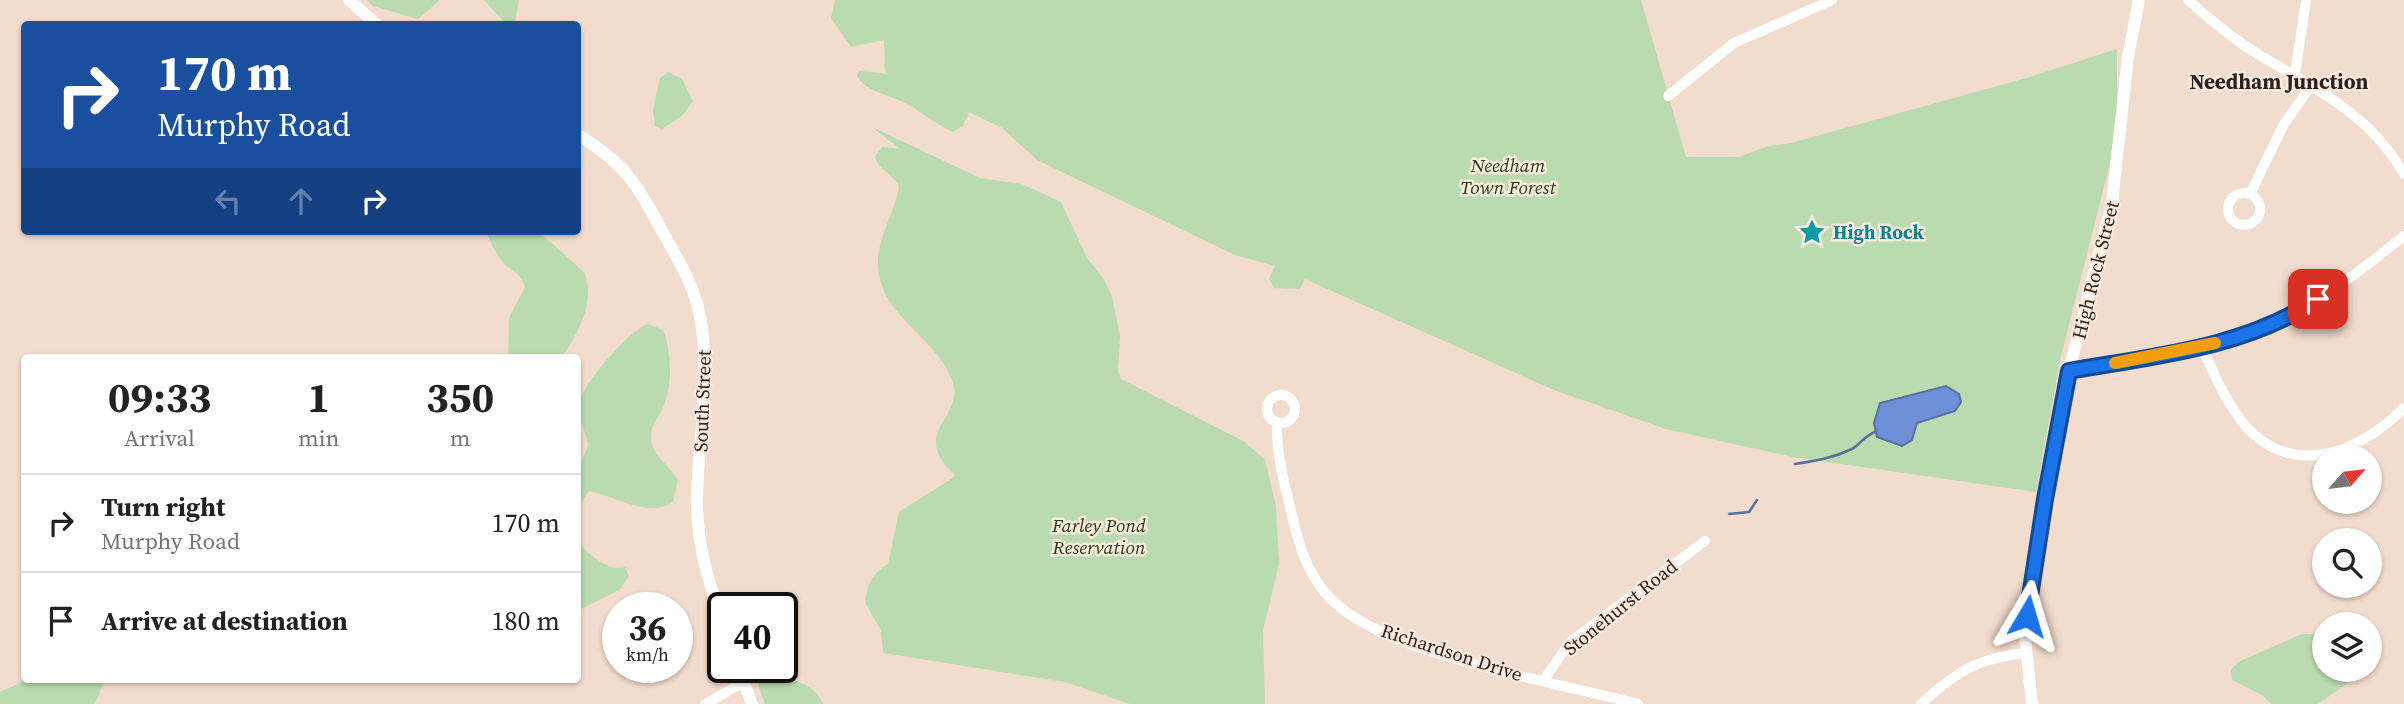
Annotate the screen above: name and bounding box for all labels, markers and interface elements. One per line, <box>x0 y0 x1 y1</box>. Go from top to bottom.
text: 170 m <box>157 39 292 106</box>
icon: right <box>42 49 133 140</box>
district label: Needham Junction <box>2189 67 2369 96</box>
text: Murphy Road <box>157 103 350 147</box>
park label: Needham Town Forest <box>1460 152 1556 200</box>
icon: left <box>209 182 247 220</box>
icon: ahead <box>282 182 320 220</box>
icon: right <box>355 182 393 220</box>
street label: High Rock Street <box>2065 197 2125 342</box>
place icon: High Rock <box>1797 217 1827 247</box>
place label: High Rock <box>1833 219 1924 245</box>
pin <box>2288 269 2348 329</box>
icon: arrive <box>2299 280 2337 318</box>
street label: South Street <box>687 349 717 453</box>
text: 09:33 <box>108 368 211 426</box>
text: 1 <box>307 368 330 426</box>
text: 350 <box>426 368 494 426</box>
text: Arrival <box>124 422 195 454</box>
text: min <box>298 422 339 454</box>
text: m <box>450 422 471 454</box>
north arrow <box>2312 444 2382 514</box>
map controls <box>2312 444 2382 682</box>
text: Turn right <box>101 489 225 525</box>
icon: right <box>42 504 80 542</box>
text: 170 m <box>492 505 560 541</box>
park label: Farley Pond Reservation <box>1051 512 1146 560</box>
text: Murphy Road <box>101 525 240 557</box>
button: search <box>2312 528 2382 598</box>
street label: Stonehurst Road <box>1558 553 1682 661</box>
position arrow <box>1990 579 2064 653</box>
speed limit sign: 40 <box>707 592 798 683</box>
icon: arrive <box>42 602 80 640</box>
text: Arrive at destination <box>101 603 348 639</box>
text: 180 m <box>492 603 560 639</box>
text: 36 <box>629 604 666 652</box>
button: layers <box>2312 612 2382 682</box>
street label: Richardson Drive <box>1378 617 1526 687</box>
text: km/h <box>626 642 669 667</box>

